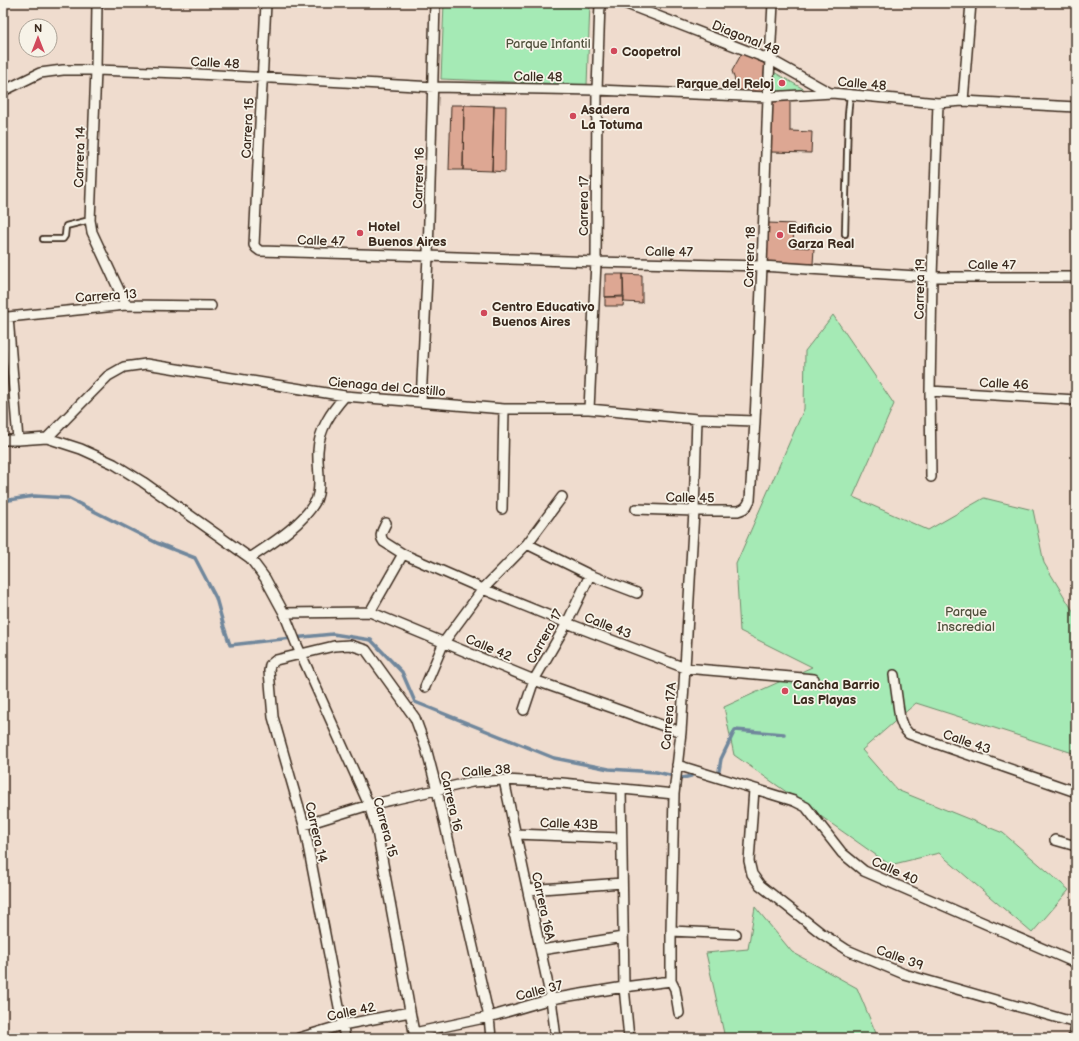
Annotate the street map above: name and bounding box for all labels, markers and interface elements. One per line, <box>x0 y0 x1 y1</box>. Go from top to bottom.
street label: Diagonal 48 <box>710 17 782 59</box>
north arrow <box>18 18 58 58</box>
text: N <box>34 22 42 35</box>
park label: Parque Infantil <box>505 36 591 52</box>
place label: Coopetrol <box>622 44 681 60</box>
marker: Coopetrol <box>609 46 619 56</box>
street label: Calle 48 <box>190 54 240 72</box>
street label: Calle 48 <box>513 69 563 85</box>
street label: Calle 48 <box>837 74 887 94</box>
place label: Parque del Reloj <box>676 76 774 92</box>
marker: Parque del Reloj <box>777 78 787 88</box>
street label: Carrera 15 <box>238 97 258 159</box>
place label: Asadera La Totuma <box>580 102 643 133</box>
marker: Asadera La Totuma <box>568 111 578 121</box>
street label: Carrera 14 <box>71 126 89 188</box>
street label: Carrera 16 <box>410 147 428 209</box>
street label: Carrera 17 <box>576 175 592 236</box>
place label: Hotel Buenos Aires <box>368 219 446 250</box>
place label: Edificio Garza Real <box>788 221 854 252</box>
street label: Carrera 18 <box>741 226 759 288</box>
marker: Hotel Buenos Aires <box>355 228 365 238</box>
marker: Edificio Garza Real <box>775 230 785 240</box>
street label: Calle 47 <box>297 232 346 250</box>
street label: Calle 47 <box>645 244 694 260</box>
street label: Calle 47 <box>968 257 1017 273</box>
street label: Carrera 19 <box>911 258 929 320</box>
street label: Carrera 13 <box>75 286 137 306</box>
place label: Centro Educativo Buenos Aires <box>492 299 595 330</box>
marker: Centro Educativo Buenos Aires <box>479 308 489 318</box>
street label: Cienaga del Castillo <box>328 374 446 400</box>
street label: Calle 46 <box>979 375 1029 393</box>
street label: Calle 45 <box>665 490 715 506</box>
park label: Parque Inscredial <box>937 604 995 635</box>
street label: Carrera 17 <box>523 606 567 667</box>
street label: Calle 43 <box>582 610 634 642</box>
street label: Calle 42 <box>463 631 515 665</box>
place label: Cancha Barrio Las Playas <box>793 677 880 708</box>
street label: Carrera 17A <box>658 681 680 751</box>
marker: Cancha Barrio Las Playas <box>780 686 790 696</box>
street label: Calle 43 <box>941 726 993 758</box>
street label: Calle 38 <box>461 761 512 781</box>
street label: Carrera 16 <box>436 769 466 833</box>
street label: Carrera 15 <box>369 796 401 859</box>
street label: Carrera 14 <box>301 800 331 864</box>
street label: Calle 43B <box>540 815 598 833</box>
street label: Calle 40 <box>869 854 921 888</box>
street label: Carrera 16A <box>528 870 558 942</box>
street label: Calle 39 <box>874 942 925 974</box>
street label: Calle 37 <box>514 977 565 1005</box>
street label: Calle 42 <box>326 999 377 1025</box>

